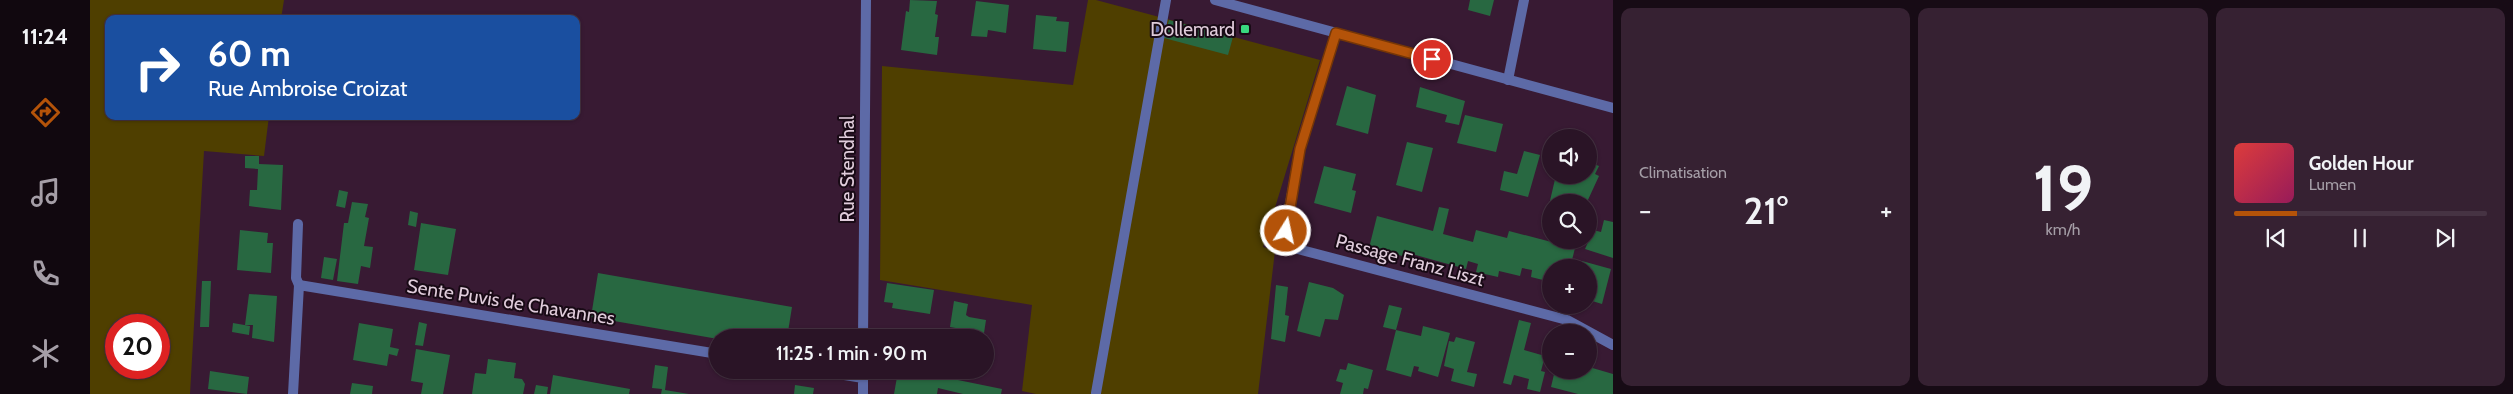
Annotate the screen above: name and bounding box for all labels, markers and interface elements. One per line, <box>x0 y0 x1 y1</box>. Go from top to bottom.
place label: Dollemard <box>1150 18 1235 41</box>
text: 11:24 <box>22 23 68 50</box>
marker: Dollemard <box>1239 23 1251 35</box>
text: 60 m <box>208 32 291 75</box>
icon: right <box>125 35 190 100</box>
pin <box>1411 38 1453 80</box>
icon: arrive <box>1418 45 1446 73</box>
text: Rue Ambroise Croizat <box>208 75 408 102</box>
icon: directions <box>28 95 63 130</box>
street label: Rue Stendhal <box>836 115 859 223</box>
map controls <box>1542 129 1597 379</box>
button: sound <box>1542 129 1597 184</box>
text: 19 <box>2033 148 2093 227</box>
text: Golden Hour <box>2309 152 2414 175</box>
text: Climatisation <box>1639 163 1727 182</box>
icon: music <box>28 175 63 210</box>
text: Lumen <box>2309 175 2356 194</box>
text: 21° <box>1743 187 1788 234</box>
text: − <box>1639 193 1651 227</box>
text: + <box>1880 193 1892 227</box>
button: search <box>1542 194 1597 249</box>
position arrow <box>1259 204 1311 256</box>
text: km/h <box>2045 220 2081 239</box>
icon: previous <box>2262 224 2290 252</box>
icon: pause <box>2346 224 2374 252</box>
icon: next <box>2431 224 2459 252</box>
street label: Passage Franz Liszt <box>1333 229 1487 291</box>
icon: phone <box>28 256 63 291</box>
button: + <box>1542 259 1597 314</box>
street label: Sente Puvis de Chavannes <box>405 274 617 330</box>
speed limit sign: 20 <box>105 314 170 379</box>
button: − <box>1542 324 1597 379</box>
icon: climate <box>28 336 63 371</box>
text: 11:25 · 1 min · 90 m <box>776 342 927 365</box>

